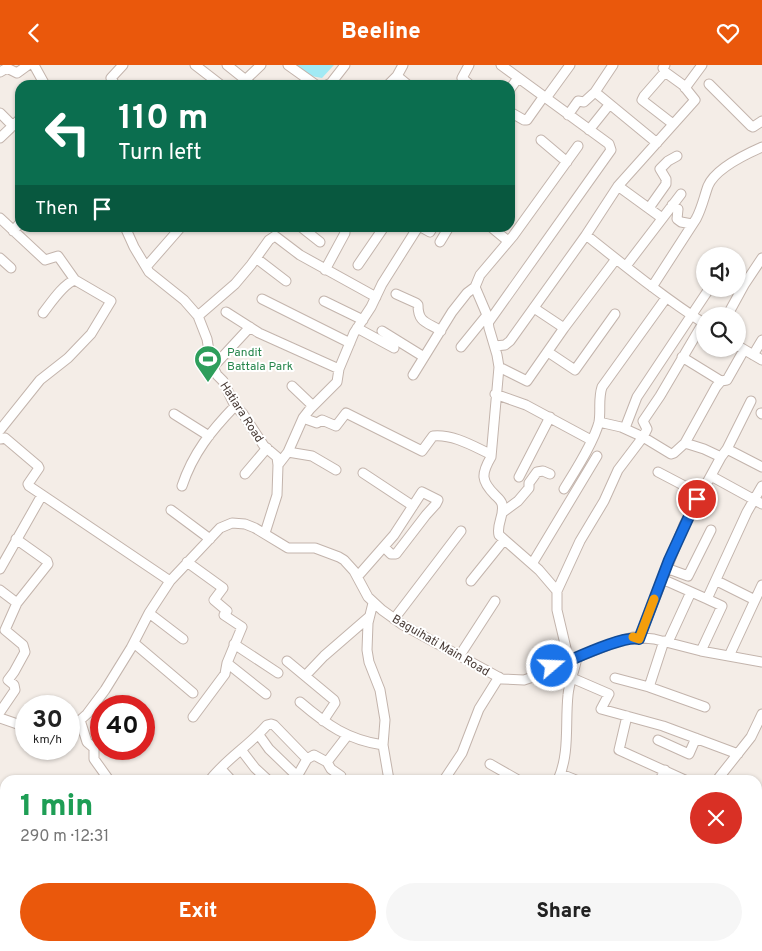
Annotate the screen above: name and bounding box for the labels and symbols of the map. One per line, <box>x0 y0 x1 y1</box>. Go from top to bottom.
sports icon: Pandit Battala Park <box>193 344 223 383</box>
place label: Pandit Battala Park <box>227 345 293 375</box>
street label: Hatiara Road <box>216 379 267 446</box>
pin <box>676 478 718 520</box>
street label: Baguihati Main Road <box>389 611 492 680</box>
position arrow <box>525 639 577 691</box>
speed limit sign: 40 <box>90 695 155 760</box>

